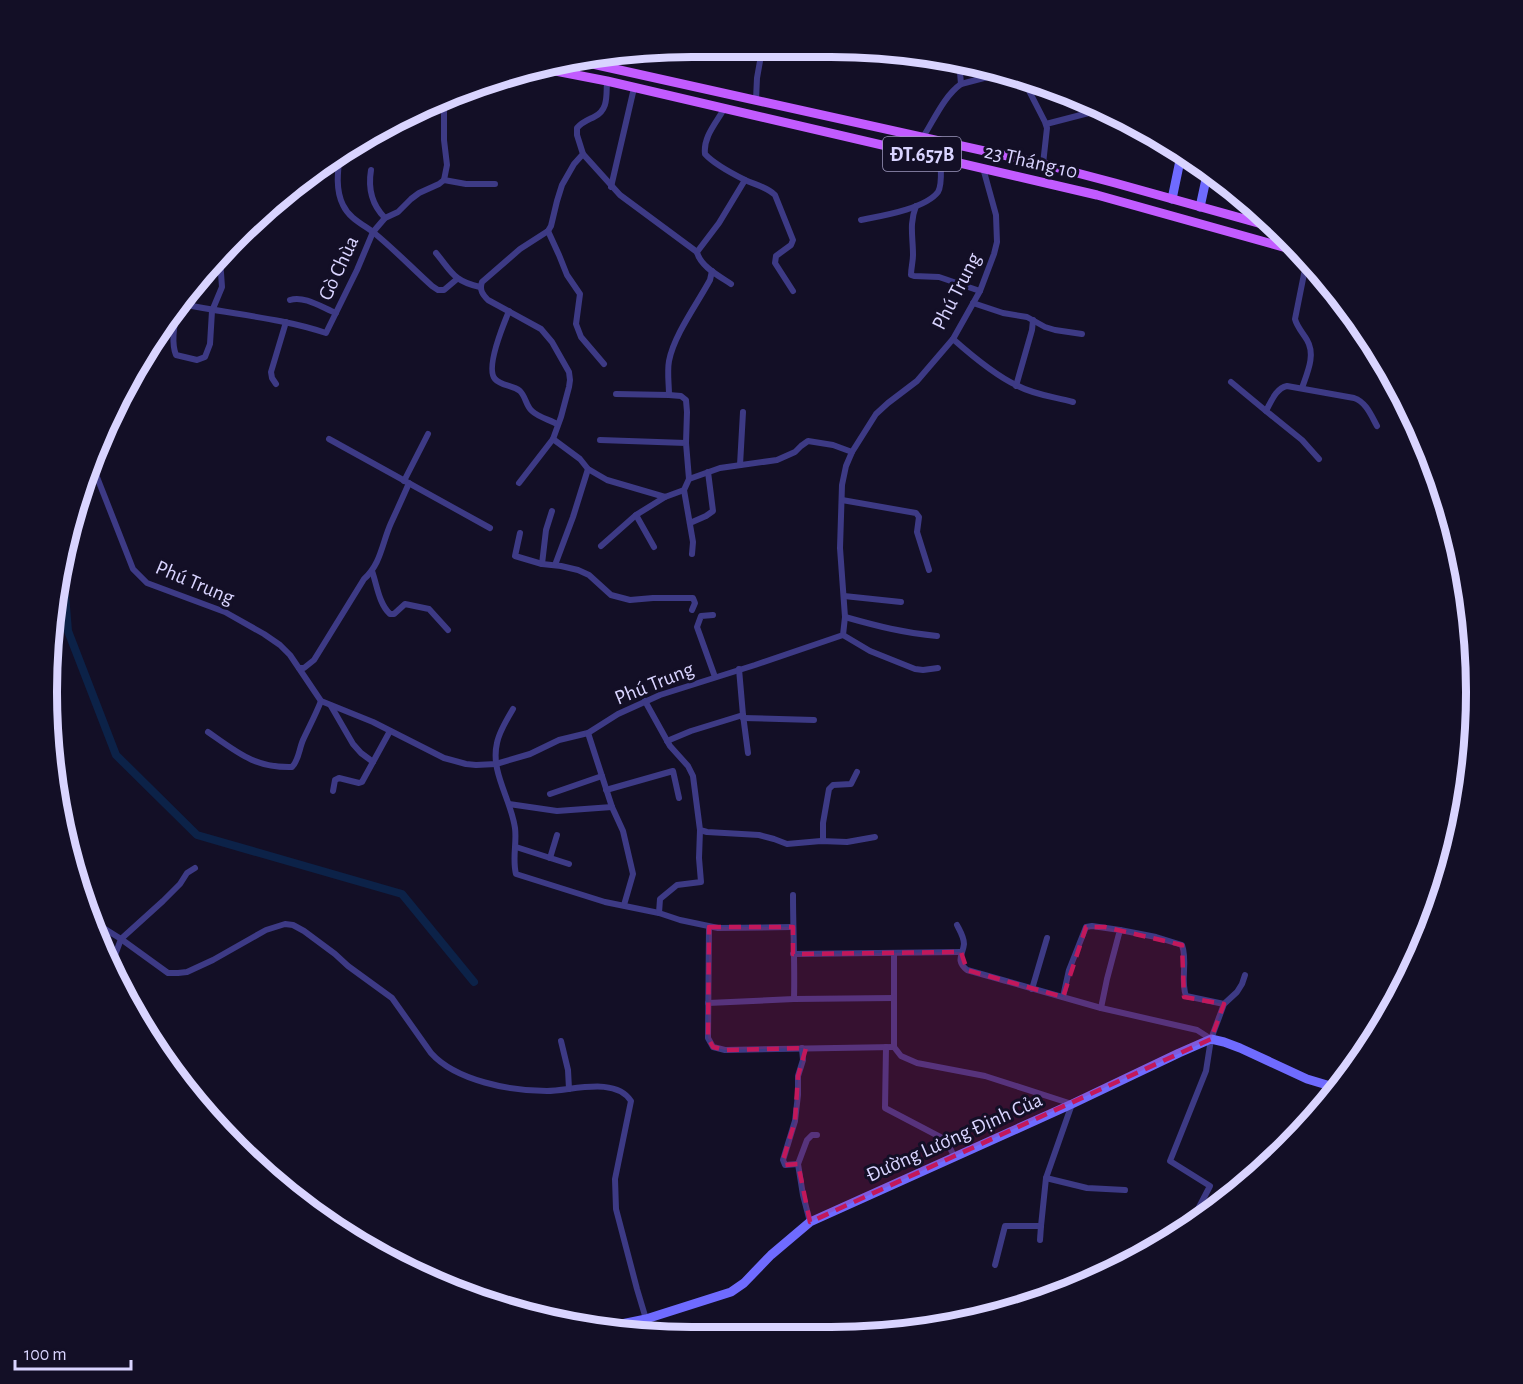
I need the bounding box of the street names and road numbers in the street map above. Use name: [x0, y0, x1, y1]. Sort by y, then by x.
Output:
road number: ĐT.657B: [883, 137, 961, 171]
street label: 23 Tháng 10: [982, 141, 1080, 182]
street label: Gò Chùa: [315, 233, 363, 304]
street label: Phú Trung: [928, 249, 985, 333]
street label: Phú Trung: [152, 557, 238, 609]
street label: Phú Trung: [612, 658, 697, 709]
street label: Đường Lương Định Của: [863, 1089, 1046, 1186]

